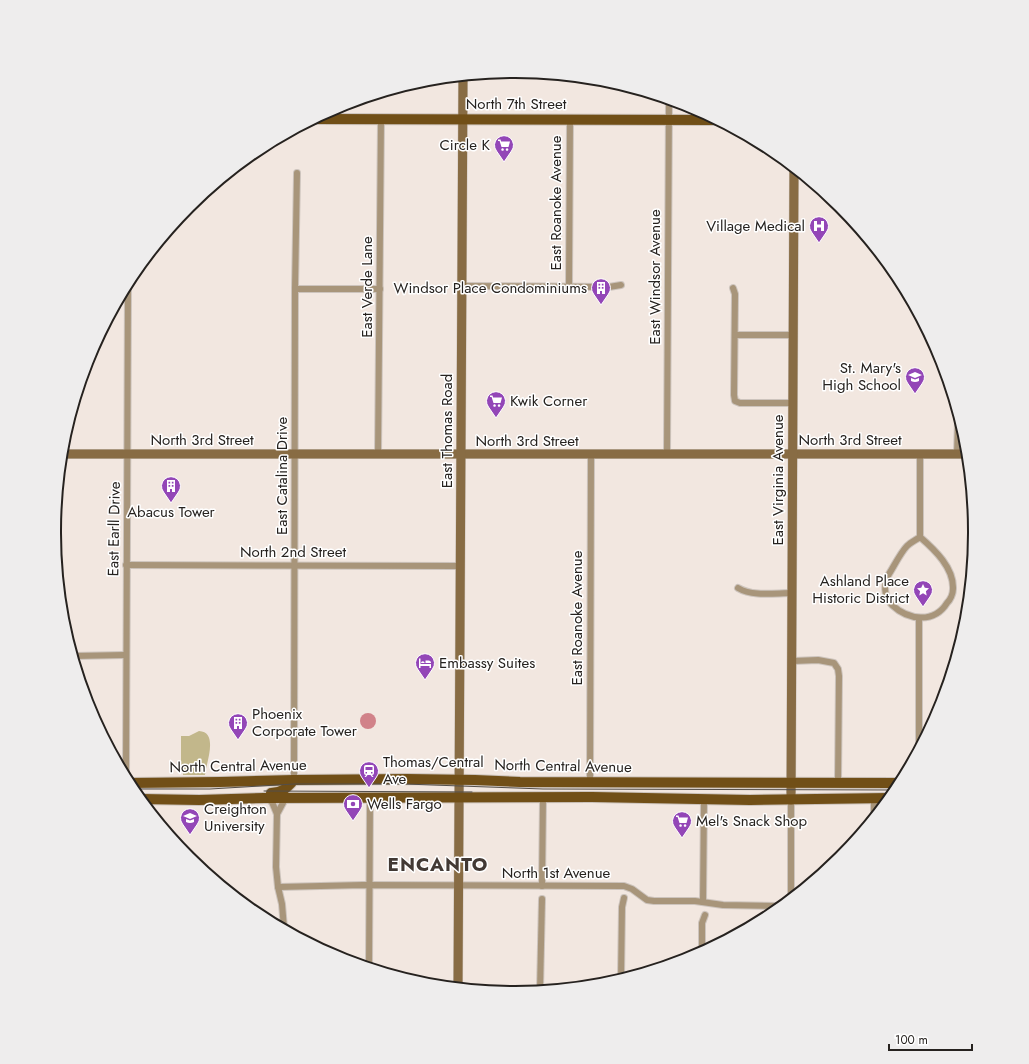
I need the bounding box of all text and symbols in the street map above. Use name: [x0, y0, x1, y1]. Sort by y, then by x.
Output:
street label: North 7th Street: [466, 93, 567, 115]
place label: Circle K: [440, 134, 491, 156]
supermarket icon: Circle K: [493, 134, 515, 162]
street label: East Roanoke Avenue: [545, 135, 567, 270]
street label: East Windsor Avenue: [644, 209, 666, 345]
place label: Village Medical: [706, 215, 805, 237]
hospital icon: Village Medical: [808, 215, 830, 243]
street label: East Verde Lane: [356, 236, 378, 338]
place label: Windsor Place Condominiums: [394, 277, 587, 299]
building icon: Windsor Place Condominiums: [590, 277, 612, 305]
place label: St. Mary's High School: [822, 357, 901, 396]
school or university icon: St. Mary's High School: [904, 366, 926, 394]
street label: East Thomas Road: [436, 374, 458, 488]
supermarket icon: Kwik Corner: [485, 390, 507, 418]
place label: Kwik Corner: [510, 390, 588, 412]
street label: East Virginia Avenue: [767, 414, 789, 546]
street label: East Catalina Drive: [271, 417, 293, 535]
street label: North 3rd Street: [150, 429, 254, 451]
street label: North 3rd Street: [798, 429, 902, 451]
street label: North 3rd Street: [475, 430, 579, 452]
building icon: Abacus Tower: [160, 475, 182, 503]
street label: East Earll Drive: [102, 481, 126, 577]
place label: Abacus Tower: [127, 501, 216, 523]
street label: North 2nd Street: [240, 541, 346, 563]
street label: East Roanoke Avenue: [566, 550, 588, 685]
place label: Ashland Place Historic District: [812, 570, 909, 609]
place icon: Ashland Place Historic District: [912, 579, 934, 607]
hotel icon: Embassy Suites: [414, 652, 436, 680]
place label: Embassy Suites: [439, 652, 535, 674]
place label: Phoenix Corporate Tower: [252, 703, 358, 742]
building icon: Phoenix Corporate Tower: [227, 712, 249, 740]
place label: Thomas/Central Ave: [383, 751, 484, 790]
street label: North Central Avenue: [169, 754, 307, 778]
street label: North Central Avenue: [494, 754, 632, 778]
station icon: Thomas/Central Ave: [358, 760, 380, 788]
bank icon: Wells Fargo: [342, 793, 364, 821]
place label: Wells Fargo: [367, 793, 442, 815]
place label: Creighton University: [204, 798, 267, 837]
school or university icon: Creighton University: [179, 807, 201, 835]
supermarket icon: Mel's Snack Shop: [671, 810, 693, 838]
place label: Mel's Snack Shop: [696, 810, 808, 832]
district label: ENCANTO: [388, 851, 488, 878]
street label: North 1st Avenue: [502, 862, 611, 884]
scale bar: [889, 1026, 972, 1052]
text: 100 m: [895, 1031, 928, 1049]

